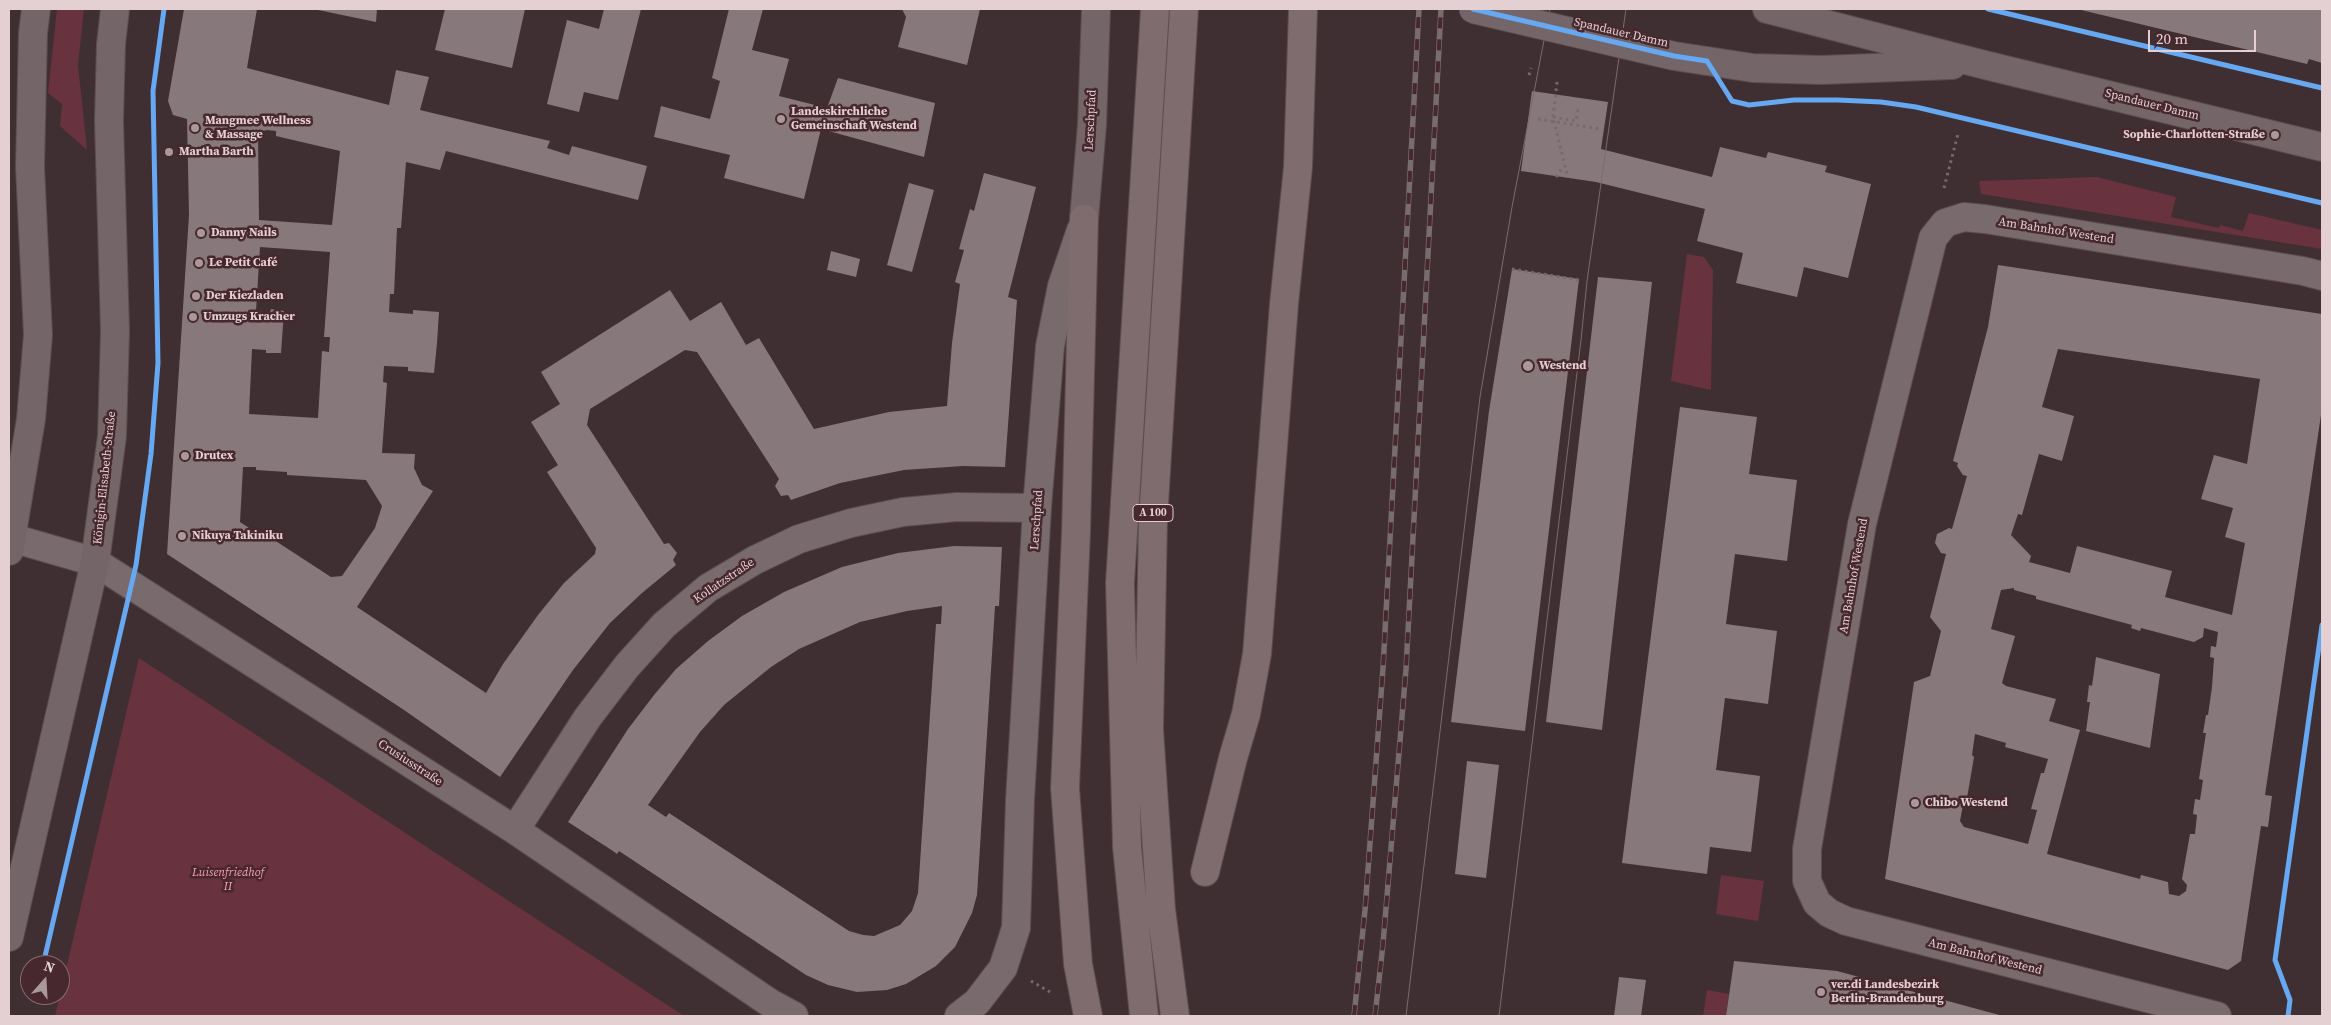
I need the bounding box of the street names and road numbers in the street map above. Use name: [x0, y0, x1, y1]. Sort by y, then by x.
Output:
street label: Spandauer Damm: [1573, 15, 1669, 51]
street label: Spandauer Damm: [2104, 86, 2200, 124]
street label: Lerschpfad: [1082, 89, 1100, 151]
street label: Am Bahnhof Westend: [1997, 215, 2115, 247]
street label: Königin-Elisabeth-Straße: [91, 411, 119, 545]
street label: Lerschpfad: [1028, 489, 1046, 551]
road number: A 100: [1133, 504, 1173, 522]
street label: Am Bahnhof Westend: [1837, 517, 1871, 635]
street label: Kollatzstraße: [691, 555, 757, 607]
street label: Crusiusstraße: [375, 737, 445, 789]
street label: Am Bahnhof Westend: [1927, 936, 2043, 978]

